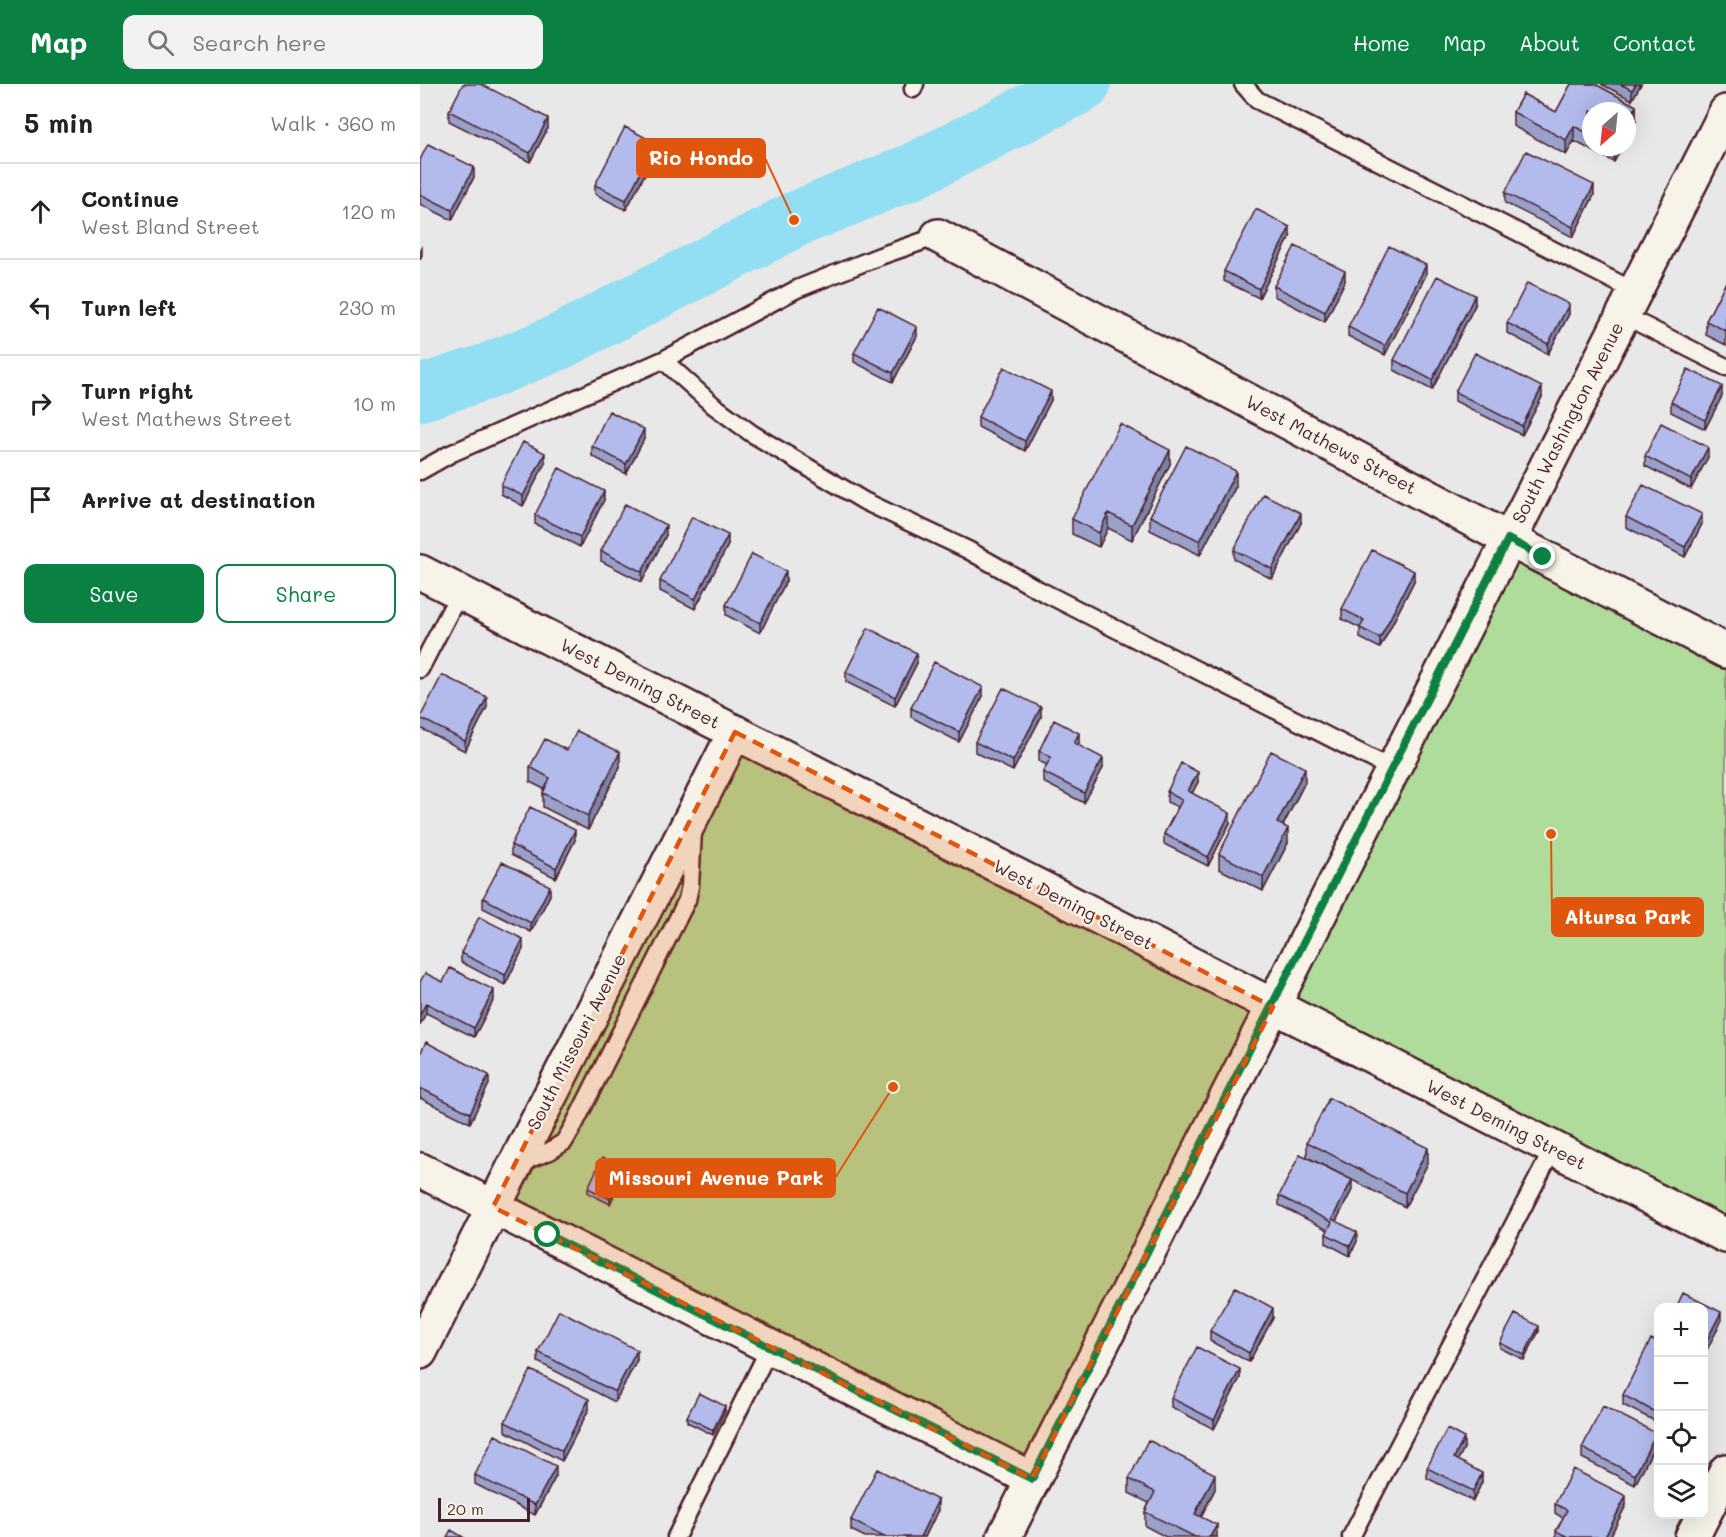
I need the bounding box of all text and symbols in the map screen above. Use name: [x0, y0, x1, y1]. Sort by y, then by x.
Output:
search box: [123, 15, 543, 69]
text: Map: [30, 24, 87, 60]
icon: search: [144, 26, 177, 59]
text: Search here: [192, 28, 326, 57]
text: Home: [1353, 29, 1410, 56]
text: Map: [1443, 29, 1486, 56]
text: About: [1519, 29, 1580, 56]
text: Contact: [1613, 29, 1696, 56]
north arrow: [1582, 102, 1636, 156]
text: 5 min: [24, 106, 93, 140]
text: Walk · 360 m: [270, 110, 396, 136]
callout: Rio Hondo: [637, 139, 765, 177]
text: Rio Hondo: [649, 144, 753, 170]
text: Continue: [81, 184, 179, 213]
icon: ahead: [24, 195, 57, 228]
text: 120 m: [341, 198, 396, 224]
text: West Bland Street: [81, 213, 260, 239]
icon: left: [24, 291, 57, 324]
text: Turn left: [81, 293, 177, 322]
text: 230 m: [338, 294, 396, 320]
street label: South Washington Avenue: [1506, 318, 1628, 527]
text: Turn right: [81, 376, 193, 405]
icon: right: [24, 387, 57, 420]
street label: West Mathews Street: [1242, 389, 1421, 499]
text: 10 m: [352, 390, 396, 416]
text: West Mathews Street: [81, 405, 292, 431]
icon: arrive: [24, 483, 57, 516]
text: Arrive at destination: [81, 485, 316, 514]
route end: [1529, 543, 1555, 569]
button: Save: [24, 564, 204, 623]
button: Share: [216, 564, 396, 623]
street label: West Deming Street: [557, 632, 724, 734]
street label: West Deming Street: [990, 853, 1157, 955]
callout: Altursa Park: [1552, 898, 1703, 936]
text: Altursa Park: [1565, 903, 1691, 929]
street label: South Missouri Avenue: [521, 949, 631, 1134]
street label: West Deming Street: [1423, 1073, 1590, 1175]
callout: Missouri Avenue Park: [596, 1159, 835, 1197]
text: Missouri Avenue Park: [609, 1164, 823, 1190]
route start: [534, 1221, 560, 1247]
map controls: [1654, 1303, 1708, 1519]
button: +: [1654, 1303, 1708, 1357]
button: −: [1654, 1357, 1708, 1411]
button: locate: [1654, 1411, 1708, 1465]
button: layers: [1654, 1465, 1708, 1519]
scale bar: [438, 1495, 530, 1522]
text: 20 m: [447, 1498, 484, 1519]

